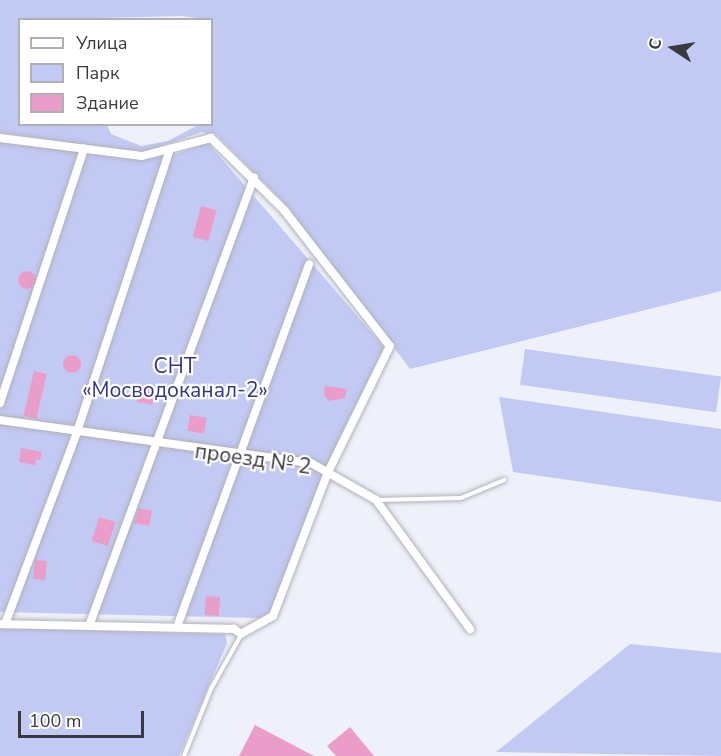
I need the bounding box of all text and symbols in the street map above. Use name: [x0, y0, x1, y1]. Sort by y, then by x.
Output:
legend: [18, 18, 213, 126]
north arrow: [643, 18, 703, 78]
text: Улица: [76, 31, 127, 55]
text: С: [644, 37, 667, 52]
text: Парк: [76, 61, 119, 85]
text: Здание: [76, 91, 139, 115]
park label: СНТ «Мосводоканал-2»: [82, 353, 268, 403]
street label: проезд № 2: [193, 438, 313, 480]
scale bar: [21, 699, 147, 737]
text: 100 m: [29, 709, 81, 733]

